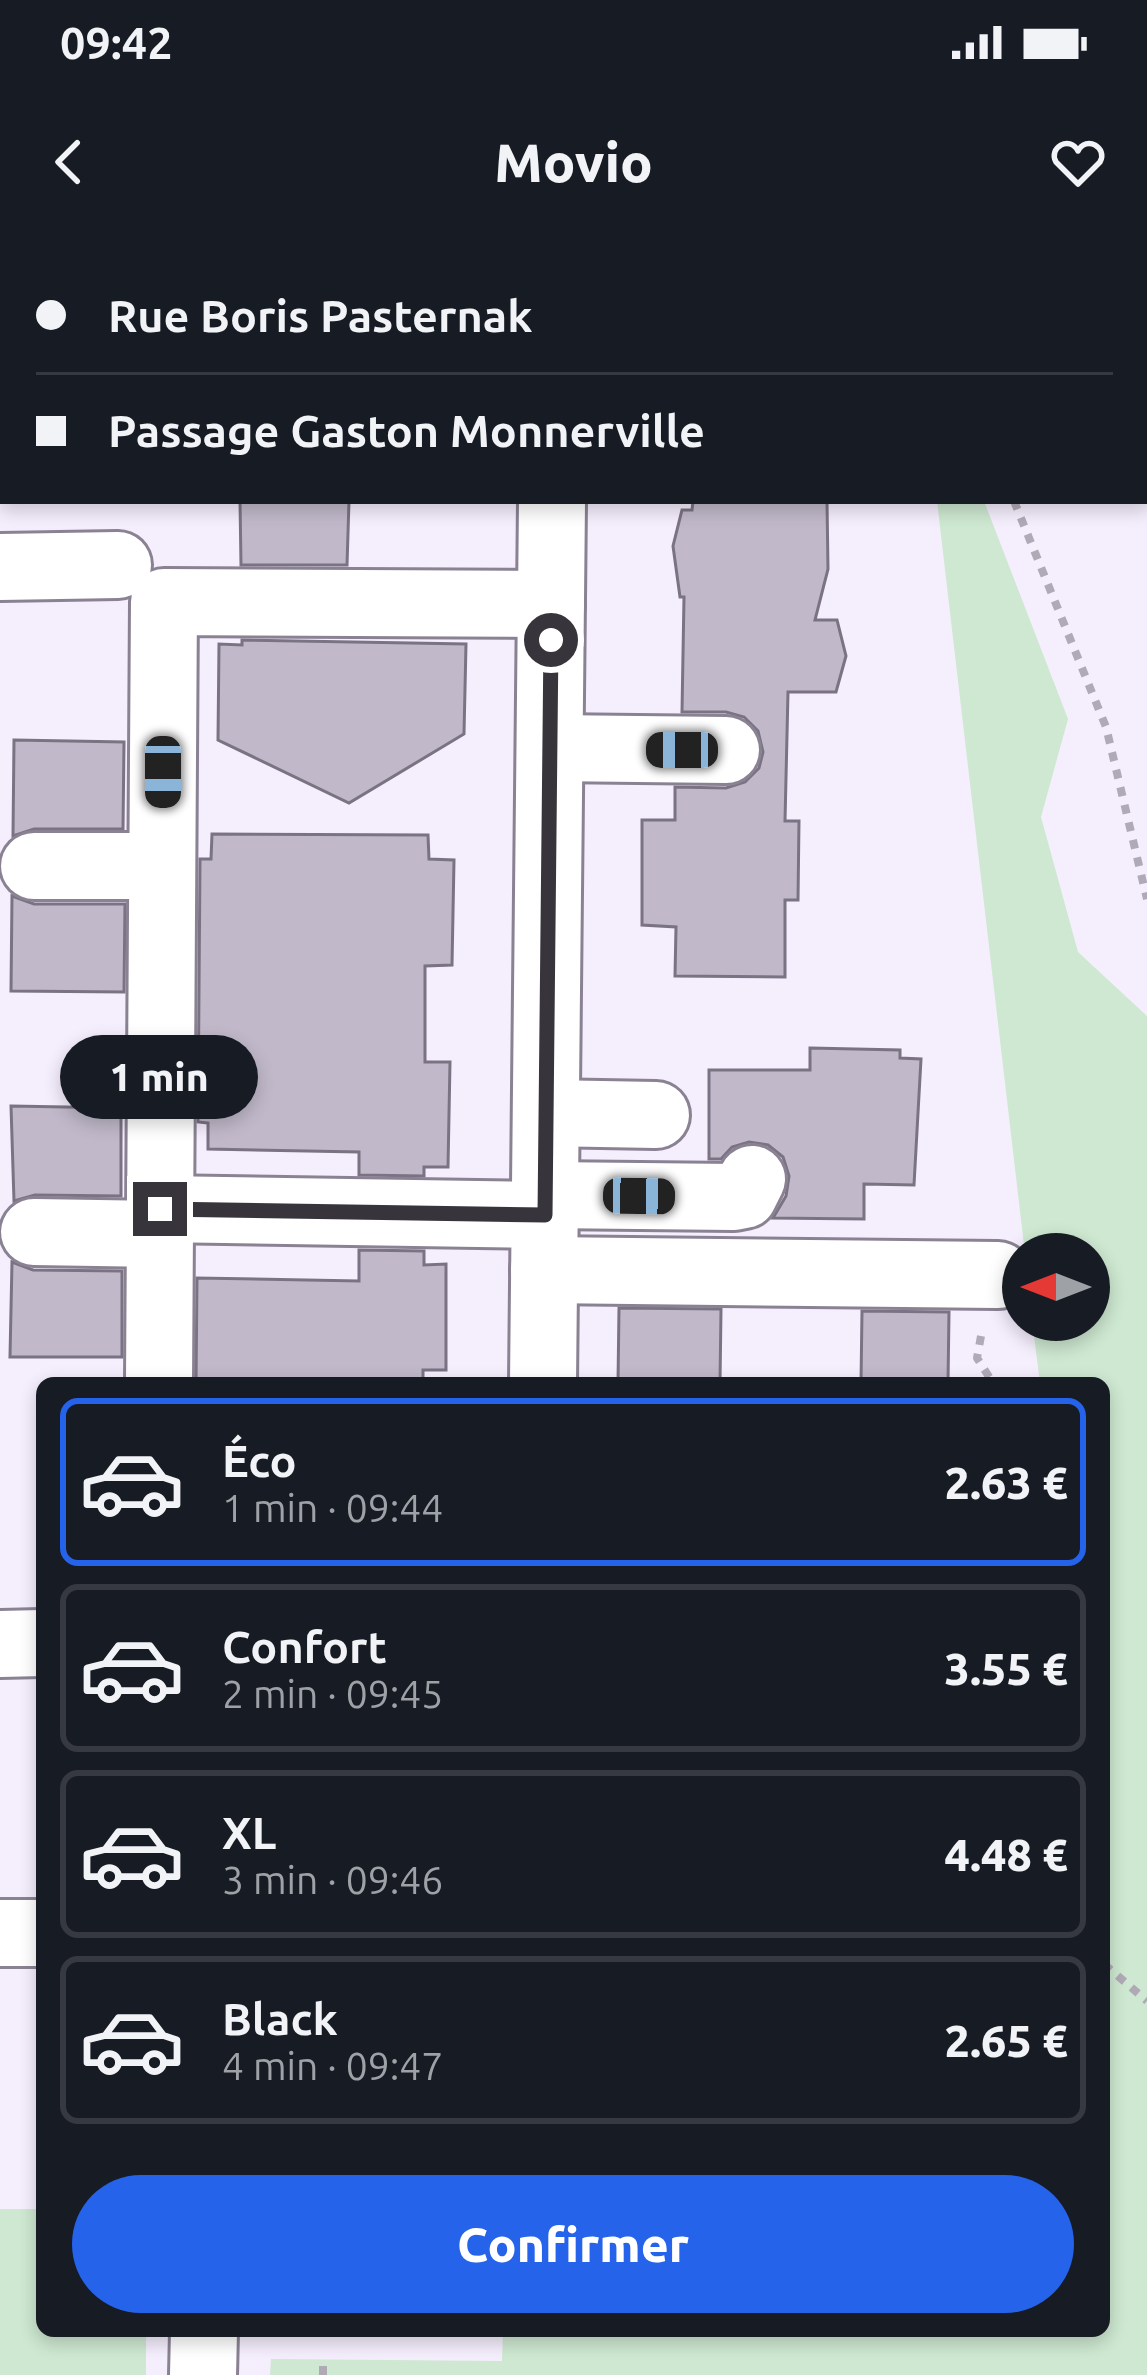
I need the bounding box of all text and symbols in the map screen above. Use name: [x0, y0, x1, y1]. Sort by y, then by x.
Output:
text: 09:42: [60, 17, 173, 68]
icon: back: [36, 129, 102, 195]
icon: heart: [1045, 129, 1111, 195]
text: Movio: [494, 132, 653, 192]
text: Rue Boris Pasternak: [108, 290, 532, 341]
text: Passage Gaston Monnerville: [108, 405, 705, 456]
route start: [524, 613, 578, 667]
car: [646, 732, 718, 768]
car: [145, 736, 181, 808]
callout: 1 min: [61, 1035, 259, 1119]
text: 1 min: [109, 1055, 209, 1098]
car: [603, 1177, 675, 1215]
route end: [133, 1182, 187, 1236]
north arrow: [1002, 1233, 1110, 1341]
map controls: [1002, 1233, 1110, 1341]
icon: car: [78, 1428, 186, 1536]
text: Éco: [222, 1435, 297, 1486]
text: 2.63 €: [945, 1457, 1068, 1508]
text: 1 min · 09:44: [222, 1486, 443, 1529]
icon: car: [78, 1614, 186, 1722]
text: Confort: [222, 1621, 387, 1672]
text: 3.55 €: [945, 1643, 1068, 1694]
text: 2 min · 09:45: [222, 1672, 443, 1715]
icon: car: [78, 1800, 186, 1908]
text: XL: [222, 1807, 276, 1858]
text: 4.48 €: [945, 1829, 1068, 1880]
text: 3 min · 09:46: [222, 1858, 443, 1901]
icon: car: [78, 1986, 186, 2094]
text: Black: [222, 1993, 338, 2044]
text: 2.65 €: [945, 2015, 1068, 2066]
text: 4 min · 09:47: [222, 2044, 443, 2087]
button: Confirmer: [72, 2175, 1074, 2313]

